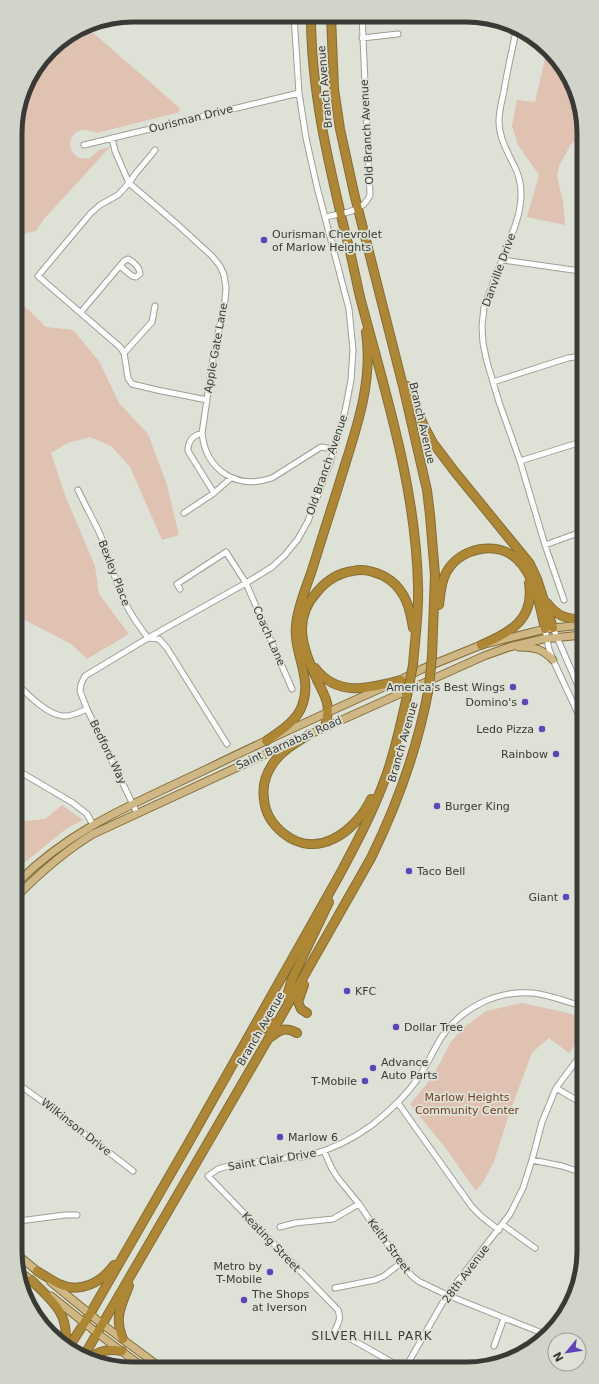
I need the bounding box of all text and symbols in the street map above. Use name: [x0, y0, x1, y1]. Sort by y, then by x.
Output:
street label: Branch Avenue: [315, 45, 335, 129]
street label: Old Branch Avenue: [358, 79, 376, 185]
street label: Ourisman Drive: [148, 102, 235, 136]
place label: Ourisman Chevrolet of Marlow Heights: [272, 228, 383, 254]
street label: Danville Drive: [480, 231, 518, 309]
marker: Ourisman Chevrolet of Marlow Heights: [259, 235, 269, 245]
street label: Apple Gate Lane: [202, 302, 230, 394]
street label: Branch Avenue: [406, 381, 438, 465]
street label: Old Branch Avenue: [304, 413, 350, 517]
street label: Bexley Place: [95, 538, 133, 608]
street label: Coach Lane: [250, 604, 288, 668]
place label: America's Best Wings: [386, 681, 505, 694]
marker: America's Best Wings: [508, 682, 518, 692]
place label: Domino's: [466, 696, 517, 709]
marker: Domino's: [520, 697, 530, 707]
street label: Branch Avenue: [385, 700, 421, 784]
street label: Saint Barnabas Road: [234, 714, 344, 772]
street label: Bedford Way: [87, 718, 129, 787]
place label: Ledo Pizza: [476, 723, 534, 736]
marker: Ledo Pizza: [537, 724, 547, 734]
place label: Rainbow: [501, 748, 548, 761]
marker: Rainbow: [551, 749, 561, 759]
place label: Burger King: [445, 800, 510, 813]
marker: Burger King: [432, 801, 442, 811]
place label: Taco Bell: [416, 865, 465, 878]
marker: Taco Bell: [404, 866, 414, 876]
place label: Giant: [528, 891, 559, 904]
marker: Giant: [561, 892, 571, 902]
place label: KFC: [355, 985, 377, 998]
marker: KFC: [342, 986, 352, 996]
street label: Branch Avenue: [235, 990, 288, 1068]
place label: Dollar Tree: [404, 1021, 463, 1034]
marker: Dollar Tree: [391, 1022, 401, 1032]
place label: Advance Auto Parts: [381, 1056, 438, 1082]
marker: Advance Auto Parts: [368, 1063, 378, 1073]
place label: T-Mobile: [310, 1075, 357, 1088]
marker: T-Mobile: [360, 1076, 370, 1086]
park label: Marlow Heights Community Center: [415, 1091, 520, 1117]
street label: Wilkinson Drive: [38, 1096, 114, 1159]
place label: Marlow 6: [288, 1131, 338, 1144]
marker: Marlow 6: [275, 1132, 285, 1142]
street label: Saint Clair Drive: [227, 1147, 317, 1173]
street label: Keating Street: [239, 1209, 303, 1275]
street label: Keith Street: [365, 1216, 414, 1277]
street label: 28th Avenue: [440, 1242, 492, 1306]
place label: Metro by T-Mobile: [213, 1260, 262, 1286]
marker: Metro by T-Mobile: [265, 1267, 275, 1277]
place label: The Shops at Iverson: [251, 1288, 310, 1314]
marker: The Shops at Iverson: [239, 1295, 249, 1305]
district label: SILVER HILL PARK: [311, 1329, 433, 1343]
north arrow: [547, 1332, 587, 1372]
text: N: [551, 1349, 567, 1364]

